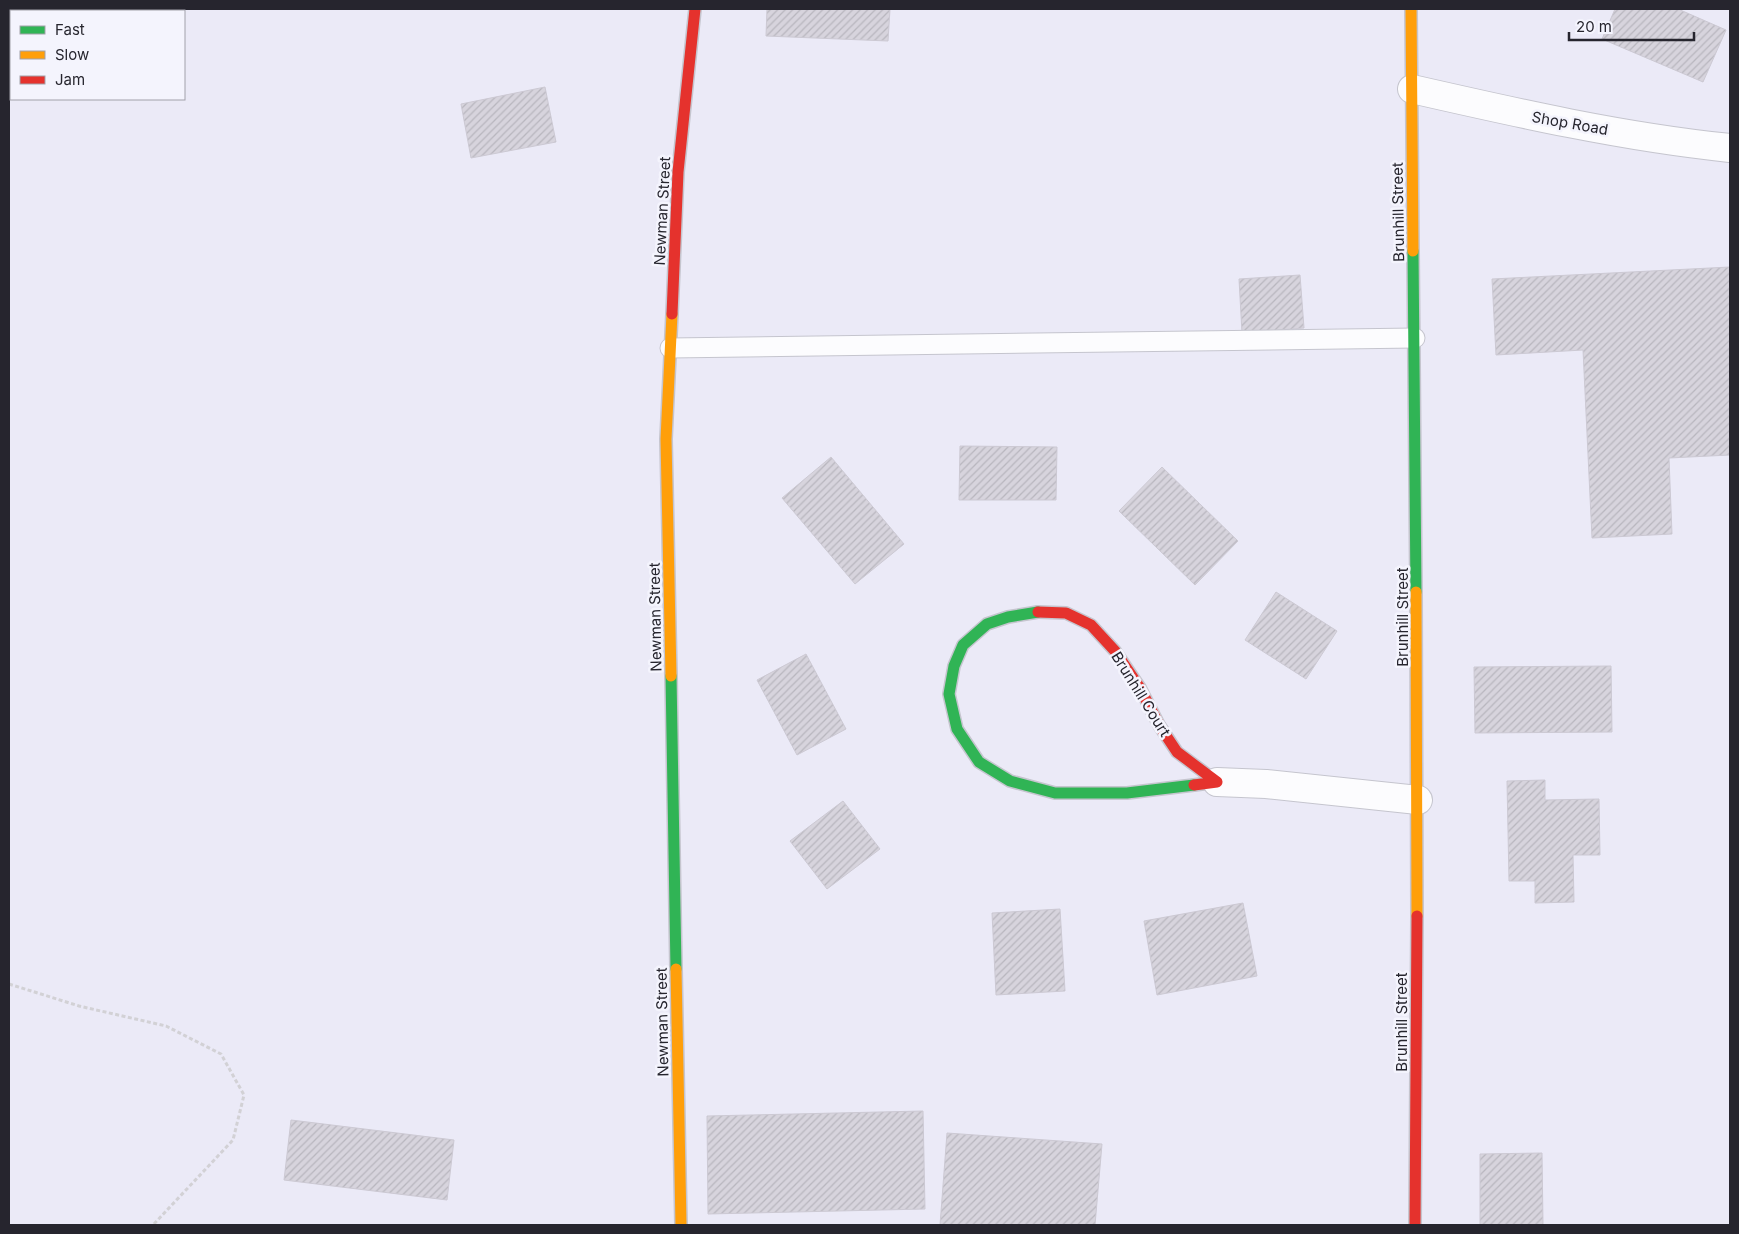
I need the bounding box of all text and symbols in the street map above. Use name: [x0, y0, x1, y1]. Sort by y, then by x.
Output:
legend: [10, 10, 185, 100]
scale bar: [1569, 10, 1694, 42]
text: 20 m: [1576, 17, 1612, 36]
text: Fast: [55, 20, 85, 39]
text: Slow: [55, 45, 89, 64]
text: Jam: [55, 70, 85, 89]
street label: Shop Road: [1530, 107, 1610, 139]
street label: Newman Street: [650, 156, 674, 266]
street label: Brunhill Street: [1388, 162, 1408, 262]
street label: Newman Street: [645, 562, 665, 672]
street label: Brunhill Street: [1393, 567, 1412, 667]
street label: Brunhill Court: [1107, 648, 1175, 740]
street label: Newman Street: [652, 967, 672, 1077]
street label: Brunhill Street: [1392, 972, 1411, 1072]

